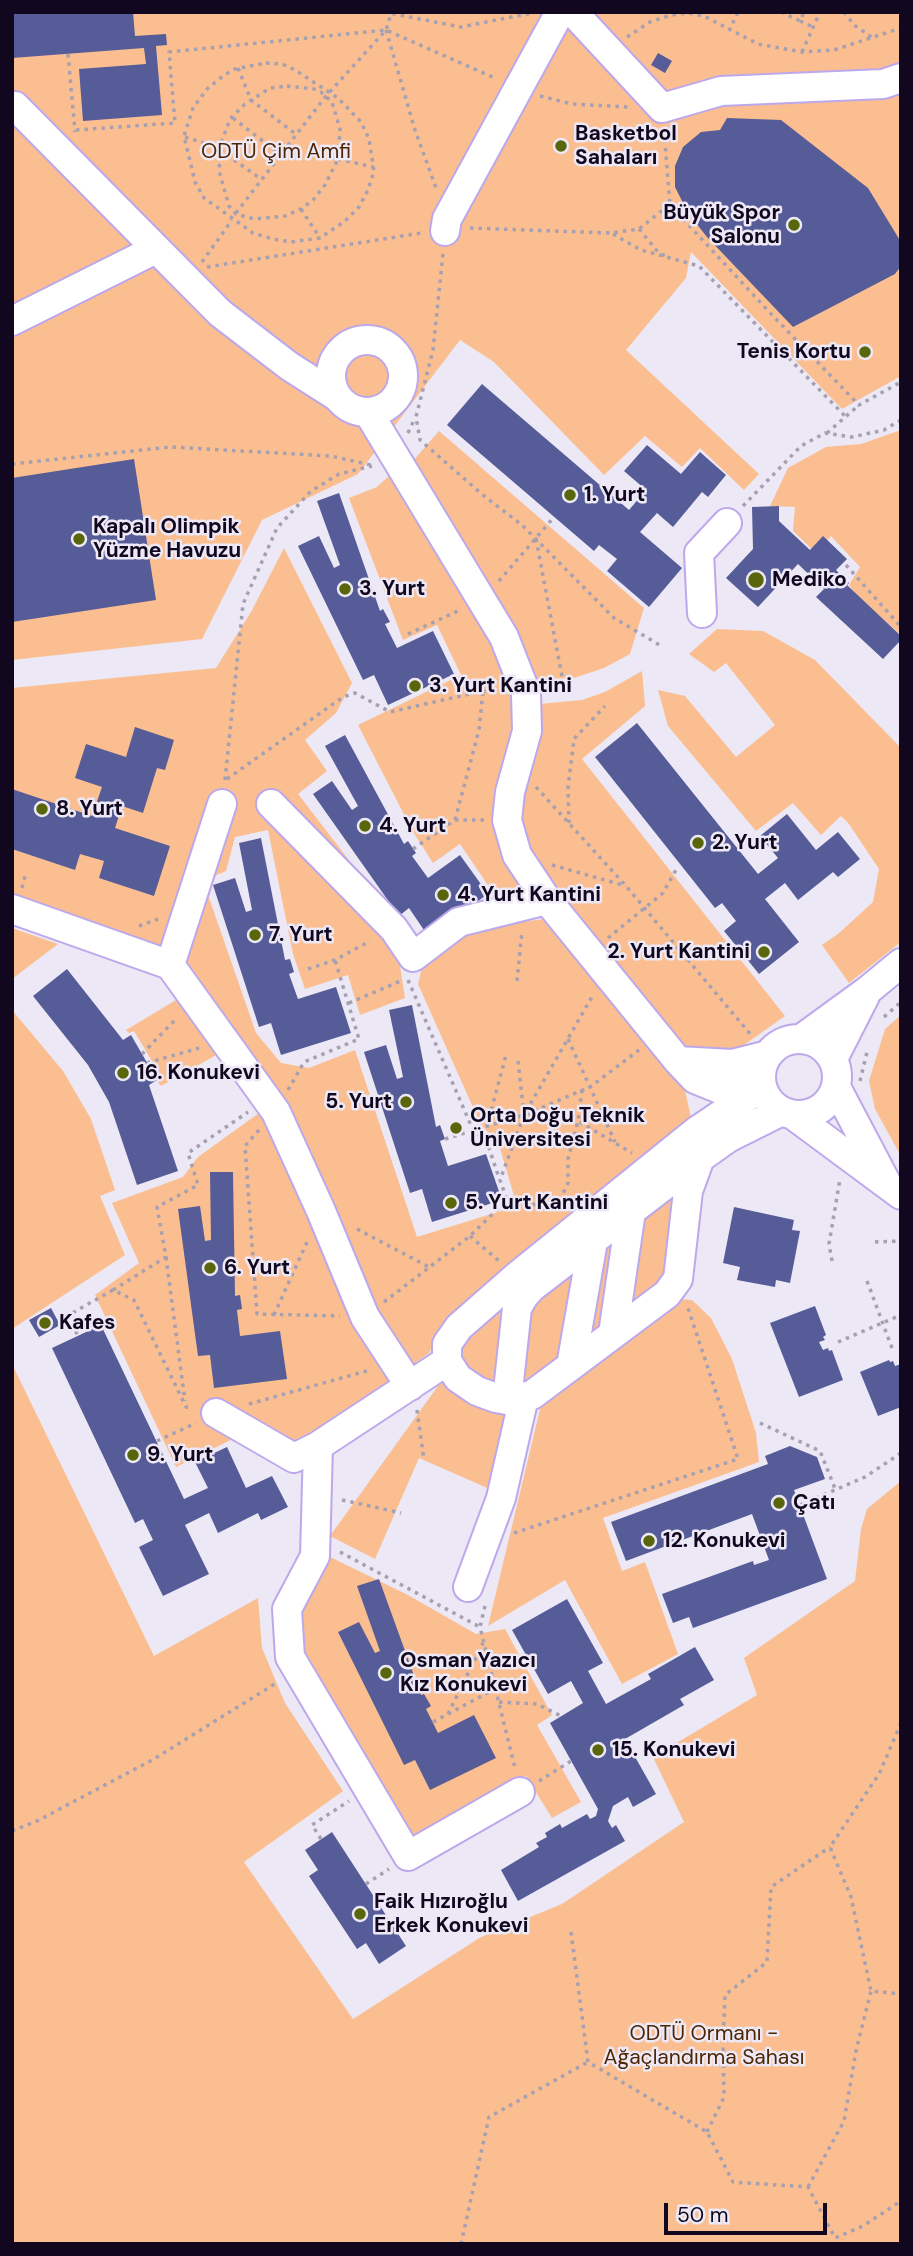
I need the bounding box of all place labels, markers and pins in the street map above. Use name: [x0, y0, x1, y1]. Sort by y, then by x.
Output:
place label: Basketbol Sahaları: [575, 121, 677, 171]
marker: Basketbol Sahaları: [553, 138, 569, 154]
place label: Büyük Spor Salonu: [663, 200, 780, 250]
marker: Büyük Spor Salonu: [786, 217, 802, 233]
place label: Tenis Kortu: [737, 339, 851, 365]
marker: Tenis Kortu: [857, 344, 873, 360]
place label: 1. Yurt: [584, 482, 645, 508]
marker: 1. Yurt: [562, 487, 578, 503]
place label: Kapalı Olimpik Yüzme Havuzu: [93, 514, 241, 564]
marker: Kapalı Olimpik Yüzme Havuzu: [71, 531, 87, 547]
place label: Mediko: [772, 567, 847, 593]
marker: Mediko: [746, 570, 766, 590]
place label: 3. Yurt: [359, 576, 425, 602]
marker: 3. Yurt: [337, 581, 353, 597]
place label: 3. Yurt Kantini: [429, 673, 572, 699]
marker: 3. Yurt Kantini: [407, 678, 423, 694]
place label: 8. Yurt: [56, 796, 123, 822]
marker: 8. Yurt: [34, 801, 50, 817]
place label: 4. Yurt: [379, 813, 446, 839]
marker: 4. Yurt: [357, 818, 373, 834]
place label: 2. Yurt: [712, 830, 778, 856]
marker: 2. Yurt: [690, 835, 706, 851]
place label: 4. Yurt Kantini: [457, 882, 601, 908]
marker: 4. Yurt Kantini: [435, 887, 451, 903]
place label: 7. Yurt: [269, 922, 333, 948]
marker: 7. Yurt: [247, 927, 263, 943]
place label: 2. Yurt Kantini: [608, 939, 750, 965]
marker: 2. Yurt Kantini: [756, 944, 772, 960]
place label: 16. Konukevi: [137, 1060, 260, 1086]
marker: 16. Konukevi: [115, 1065, 131, 1081]
place label: 5. Yurt: [325, 1089, 392, 1115]
marker: 5. Yurt: [398, 1094, 414, 1110]
place label: Orta Doğu Teknik Üniversitesi: [470, 1103, 645, 1153]
marker: Orta Doğu Teknik Üniversitesi: [448, 1120, 464, 1136]
place label: 5. Yurt Kantini: [465, 1190, 608, 1216]
marker: 5. Yurt Kantini: [443, 1195, 459, 1211]
place label: 6. Yurt: [224, 1255, 290, 1281]
marker: 6. Yurt: [202, 1260, 218, 1276]
place label: Kafes: [59, 1310, 115, 1336]
marker: Kafes: [37, 1315, 53, 1331]
place label: 9. Yurt: [147, 1442, 213, 1468]
marker: 9. Yurt: [125, 1447, 141, 1463]
place label: Çatı: [793, 1490, 835, 1516]
marker: Çatı: [771, 1495, 787, 1511]
place label: 12. Konukevi: [663, 1528, 786, 1554]
marker: 12. Konukevi: [641, 1533, 657, 1549]
place label: Osman Yazıcı Kız Konukevi: [400, 1648, 536, 1698]
marker: Osman Yazıcı Kız Konukevi: [378, 1665, 394, 1681]
place label: 15. Konukevi: [612, 1737, 736, 1763]
marker: 15. Konukevi: [590, 1742, 606, 1758]
place label: Faik Hızıroğlu Erkek Konukevi: [374, 1889, 528, 1939]
marker: Faik Hızıroğlu Erkek Konukevi: [352, 1906, 368, 1922]

